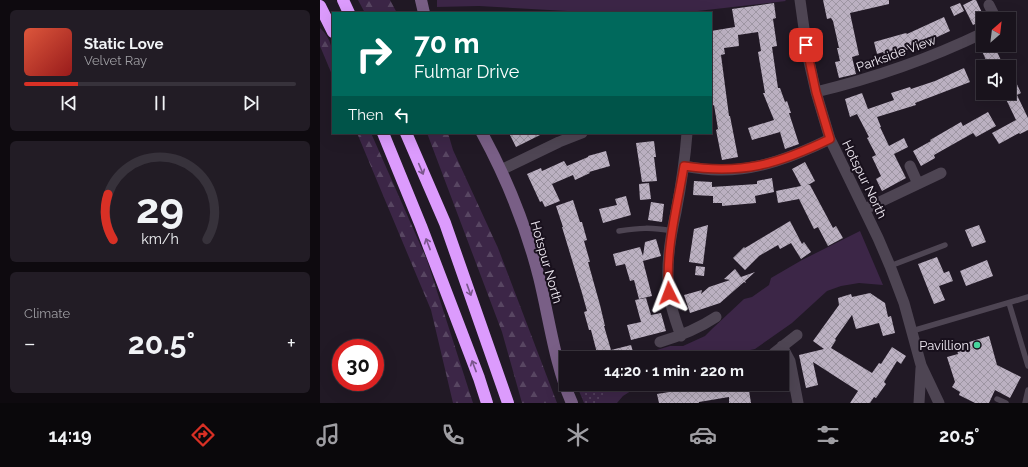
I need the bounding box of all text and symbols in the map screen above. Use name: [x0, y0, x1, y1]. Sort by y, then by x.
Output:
north arrow: [976, 12, 1016, 52]
map controls: [976, 12, 1016, 100]
text: 70 m: [414, 27, 480, 60]
icon: right: [348, 28, 400, 80]
pin: [789, 28, 823, 62]
street label: Parkside View: [854, 32, 939, 75]
icon: arrive: [795, 34, 817, 56]
text: Static Love: [84, 35, 163, 53]
text: Velvet Ray: [84, 53, 147, 68]
button: sound: [976, 60, 1016, 100]
text: Fulmar Drive: [414, 61, 519, 82]
icon: previous: [58, 92, 80, 114]
icon: pause: [149, 92, 171, 114]
icon: next: [240, 92, 262, 114]
icon: left: [391, 104, 413, 126]
text: Then: [348, 106, 383, 124]
street label: Hotspur North: [839, 138, 890, 221]
one-way arrow: [418, 162, 426, 174]
text: 29: [136, 183, 184, 232]
street label: Hotspur North: [528, 219, 565, 305]
text: km/h: [141, 230, 179, 246]
one-way arrow: [424, 239, 432, 251]
position arrow: [648, 272, 690, 314]
one-way arrow: [465, 283, 473, 295]
text: Climate: [24, 306, 70, 321]
text: 20.5°: [128, 326, 195, 361]
text: −: [24, 330, 36, 356]
text: +: [287, 330, 296, 356]
place label: Pavillion: [919, 338, 969, 353]
speed limit sign: 30: [332, 339, 384, 391]
marker: Pavillion: [972, 340, 982, 350]
one-way arrow: [470, 360, 478, 372]
text: 14:20 · 1 min · 220 m: [604, 362, 744, 380]
icon: directions: [189, 421, 217, 449]
icon: music: [314, 421, 342, 449]
icon: phone: [439, 421, 467, 449]
icon: climate: [564, 421, 592, 449]
icon: car: [689, 421, 717, 449]
icon: filters: [814, 421, 842, 449]
text: 14:19: [49, 425, 92, 446]
text: 20.5°: [939, 425, 979, 446]

